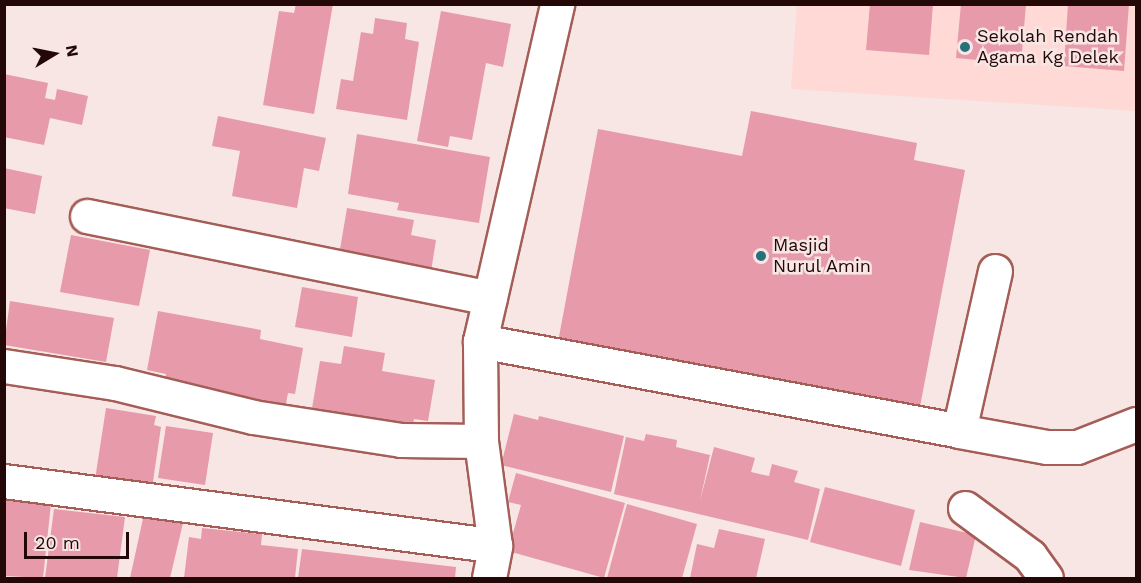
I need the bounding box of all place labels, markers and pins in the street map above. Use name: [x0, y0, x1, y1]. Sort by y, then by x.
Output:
place label: Sekolah Rendah Agama Kg Delek: [977, 26, 1119, 68]
marker: Sekolah Rendah Agama Kg Delek: [958, 40, 972, 54]
place label: Masjid Nurul Amin: [773, 235, 872, 278]
marker: Masjid Nurul Amin: [754, 249, 768, 263]

